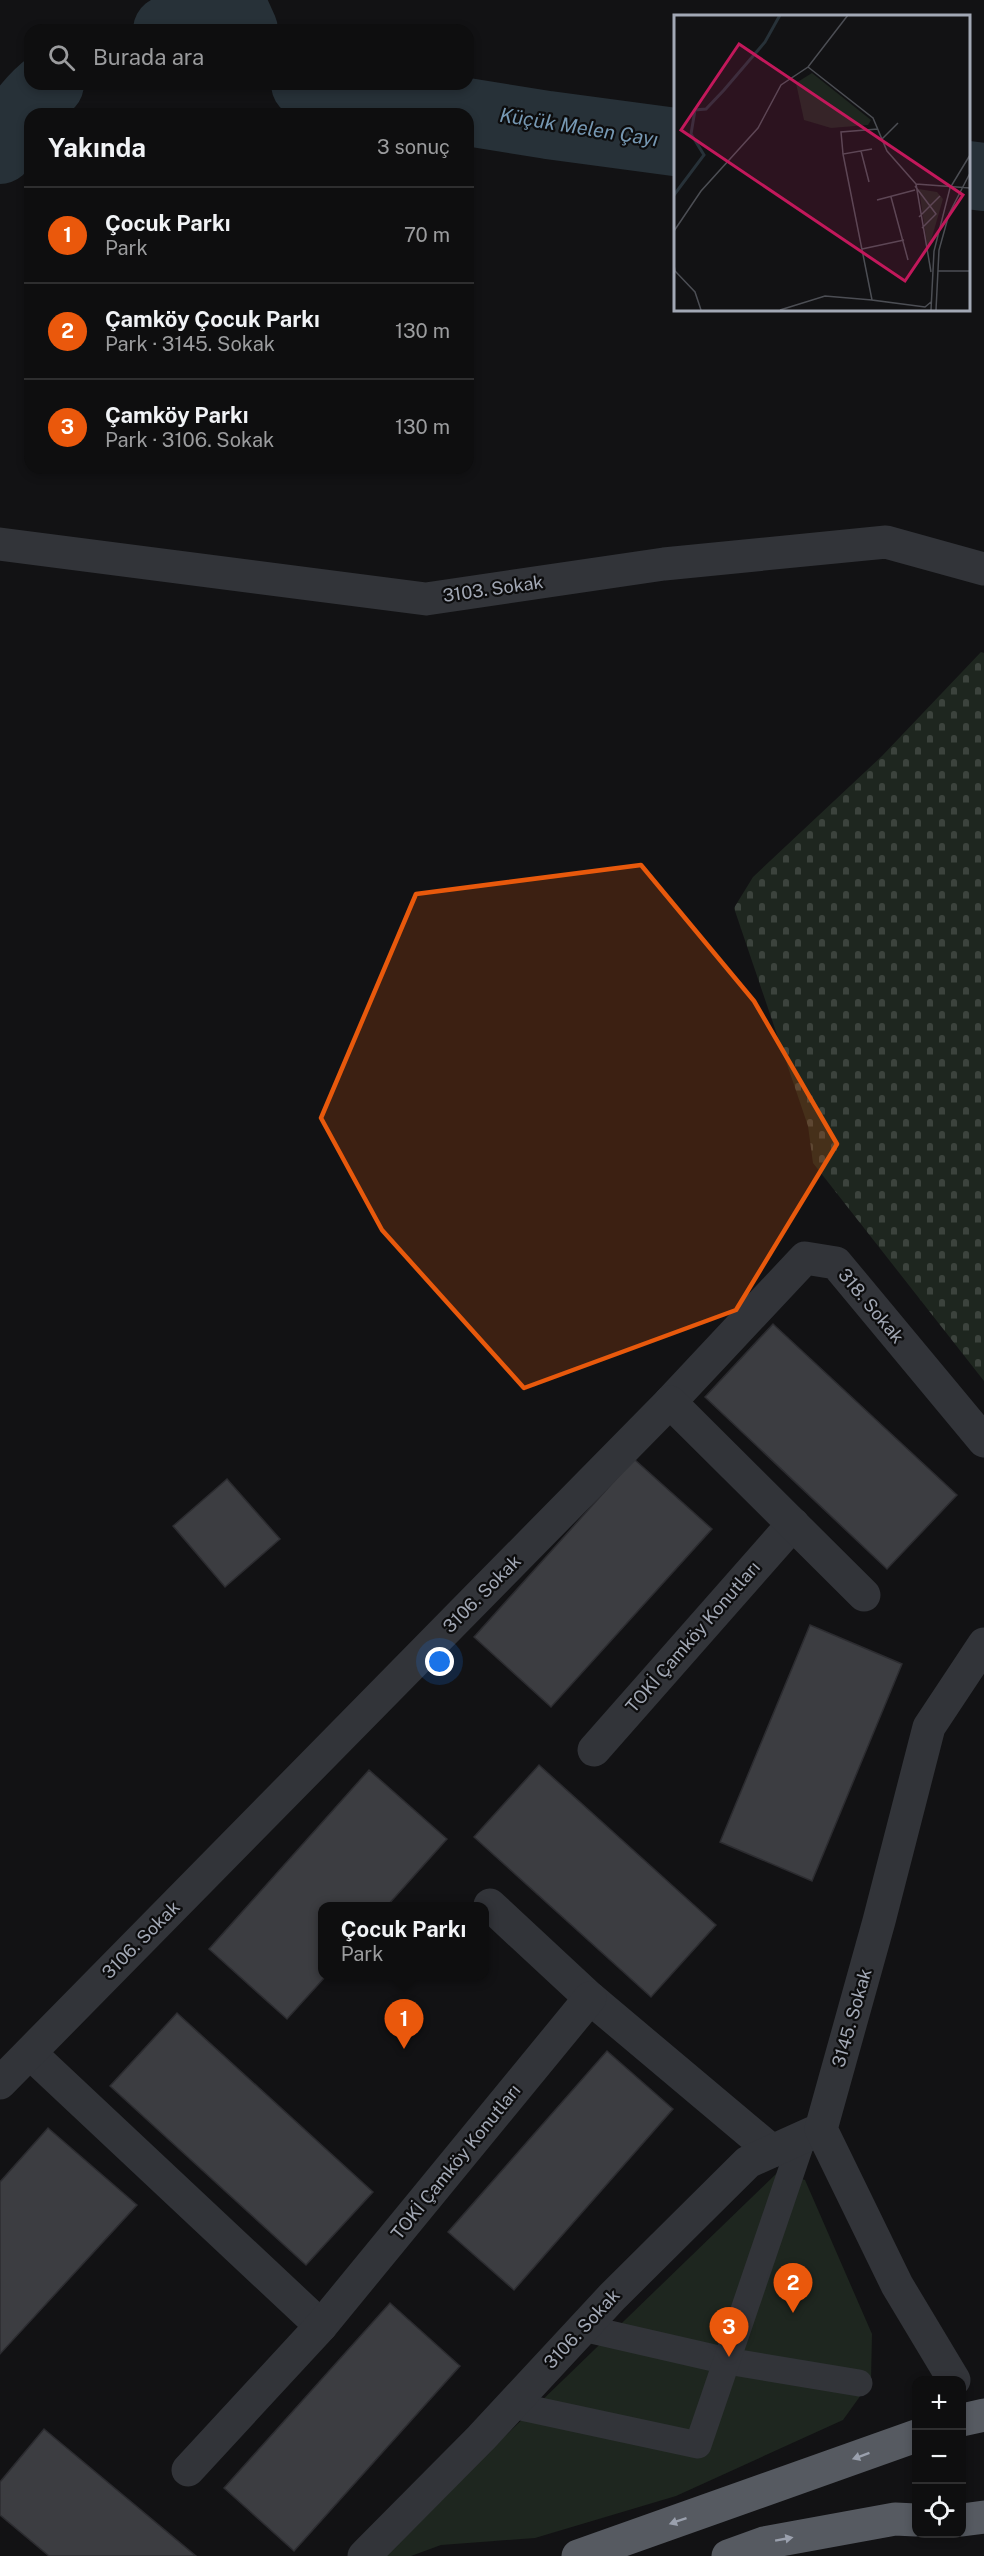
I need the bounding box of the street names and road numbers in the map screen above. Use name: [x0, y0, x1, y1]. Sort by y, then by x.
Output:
street label: 3103. Sokak: [441, 571, 545, 606]
street label: 318. Sokak: [834, 1264, 909, 1347]
street label: 3106. Sokak: [438, 1550, 525, 1637]
street label: TOKİ Çamköy Konutları: [620, 1556, 764, 1717]
street label: 3106. Sokak: [97, 1896, 184, 1983]
street label: 3145. Sokak: [827, 1966, 876, 2070]
street label: TOKİ Çamköy Konutları: [386, 2079, 525, 2243]
street label: 3106. Sokak: [539, 2284, 624, 2373]

